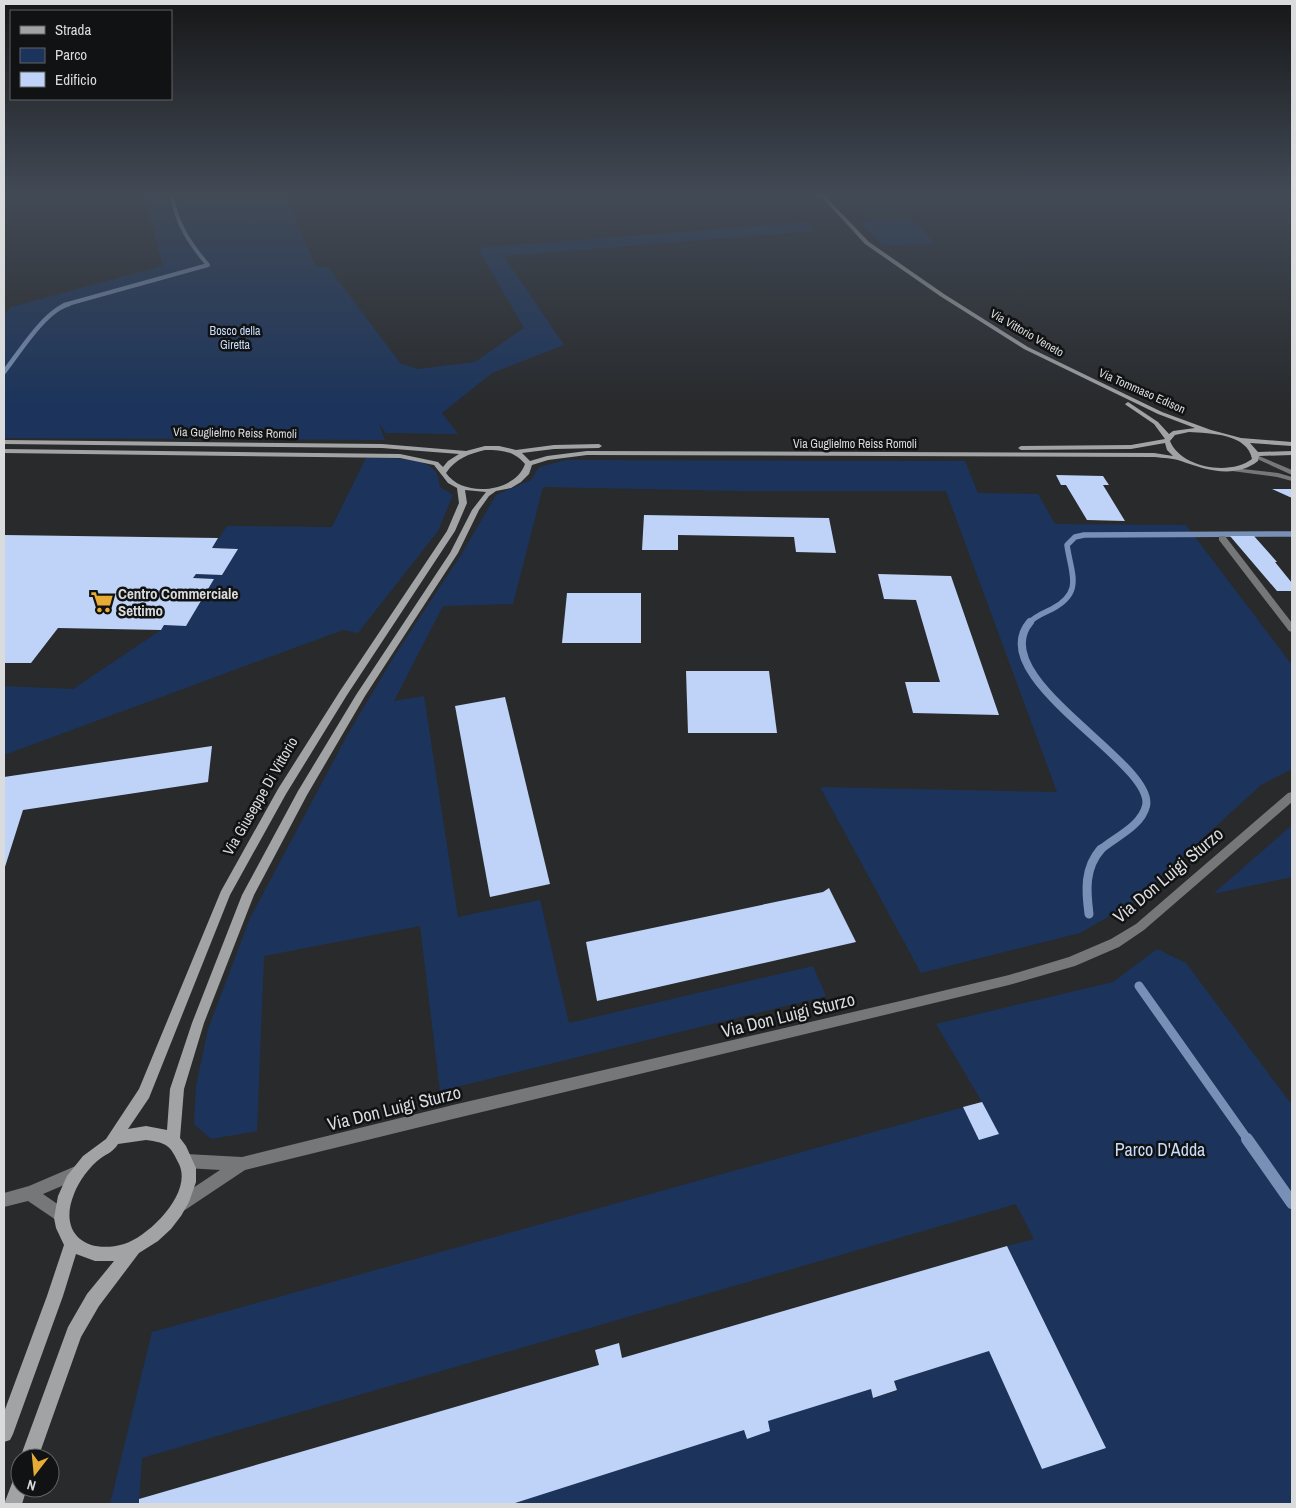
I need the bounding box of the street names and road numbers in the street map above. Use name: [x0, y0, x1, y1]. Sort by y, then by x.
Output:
street label: Via Vittorio Veneto: [987, 305, 1067, 361]
street label: Via Tommaso Edison: [1096, 365, 1188, 417]
street label: Via Guglielmo Reiss Romoli: [173, 424, 297, 442]
street label: Via Guglielmo Reiss Romoli: [793, 436, 917, 452]
street label: Via Giuseppe Di Vittorio: [218, 733, 303, 859]
street label: Via Don Luigi Sturzo: [1108, 821, 1228, 929]
street label: Via Don Luigi Sturzo: [719, 986, 857, 1044]
street label: Via Don Luigi Sturzo: [325, 1079, 463, 1137]

